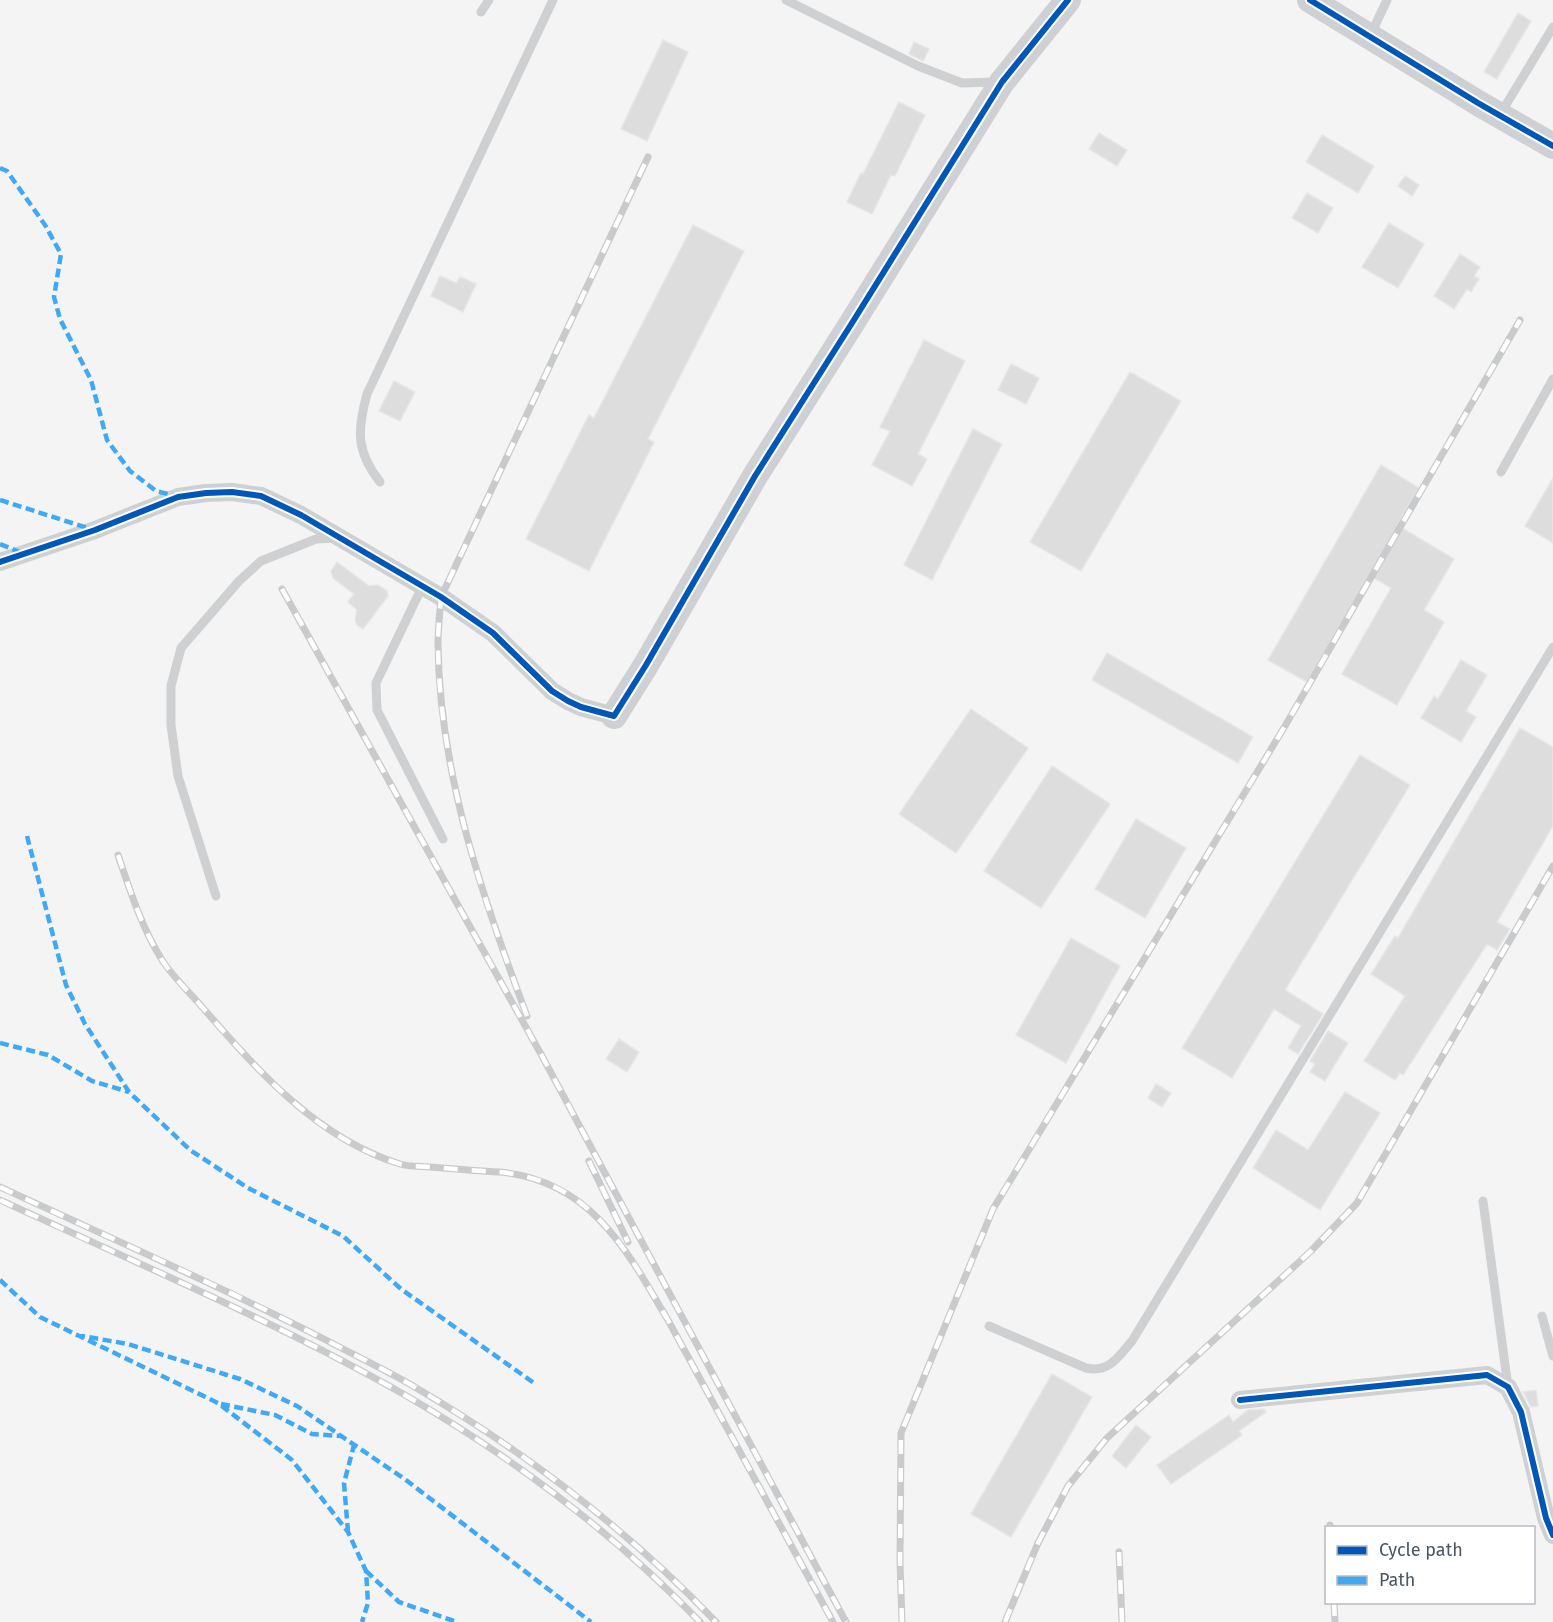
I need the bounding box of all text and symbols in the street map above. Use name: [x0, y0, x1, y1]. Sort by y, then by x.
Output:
legend: [1325, 1526, 1535, 1604]
text: Cycle path: [1379, 1539, 1463, 1561]
text: Path: [1379, 1569, 1415, 1591]

